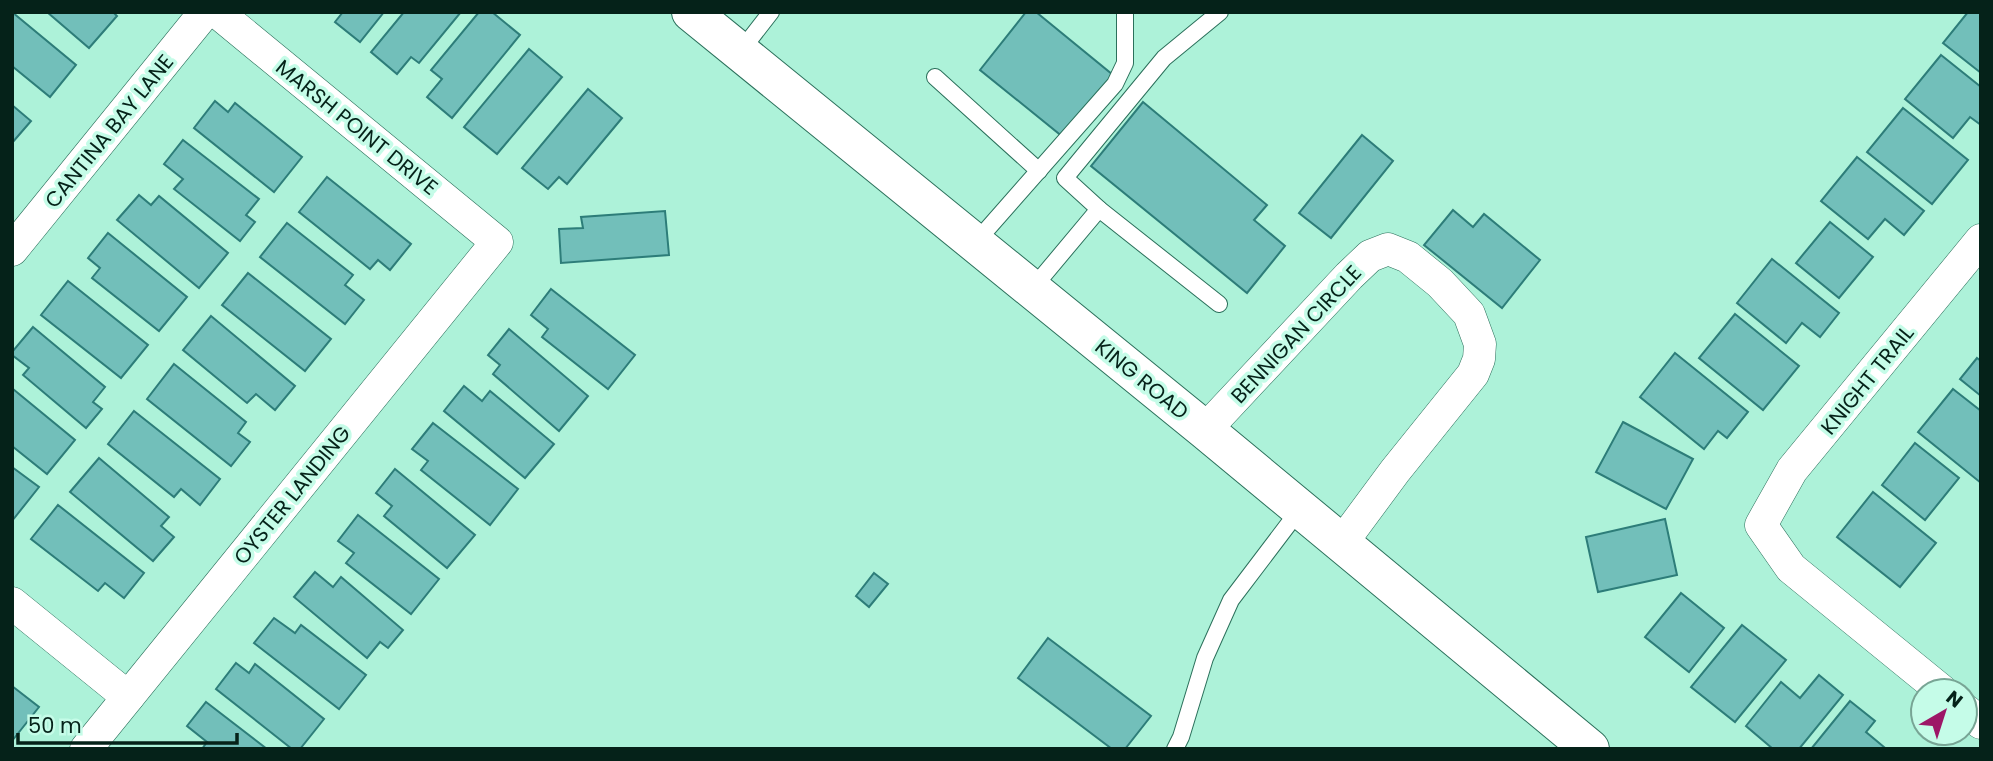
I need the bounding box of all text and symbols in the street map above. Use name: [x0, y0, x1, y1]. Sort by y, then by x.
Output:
street label: CANTINA BAY LANE: [38, 48, 180, 214]
street label: MARSH POINT DRIVE: [270, 53, 444, 201]
street label: BENNIGAN CIRCLE: [1224, 259, 1368, 409]
street label: KNIGHT TRAIL: [1814, 319, 1920, 441]
street label: KING ROAD: [1089, 332, 1195, 426]
street label: OYSTER LANDING: [227, 420, 357, 570]
north arrow: [1909, 677, 1979, 747]
text: N: [1940, 684, 1968, 714]
scale bar: [18, 702, 236, 746]
text: 50 m: [28, 711, 82, 740]

